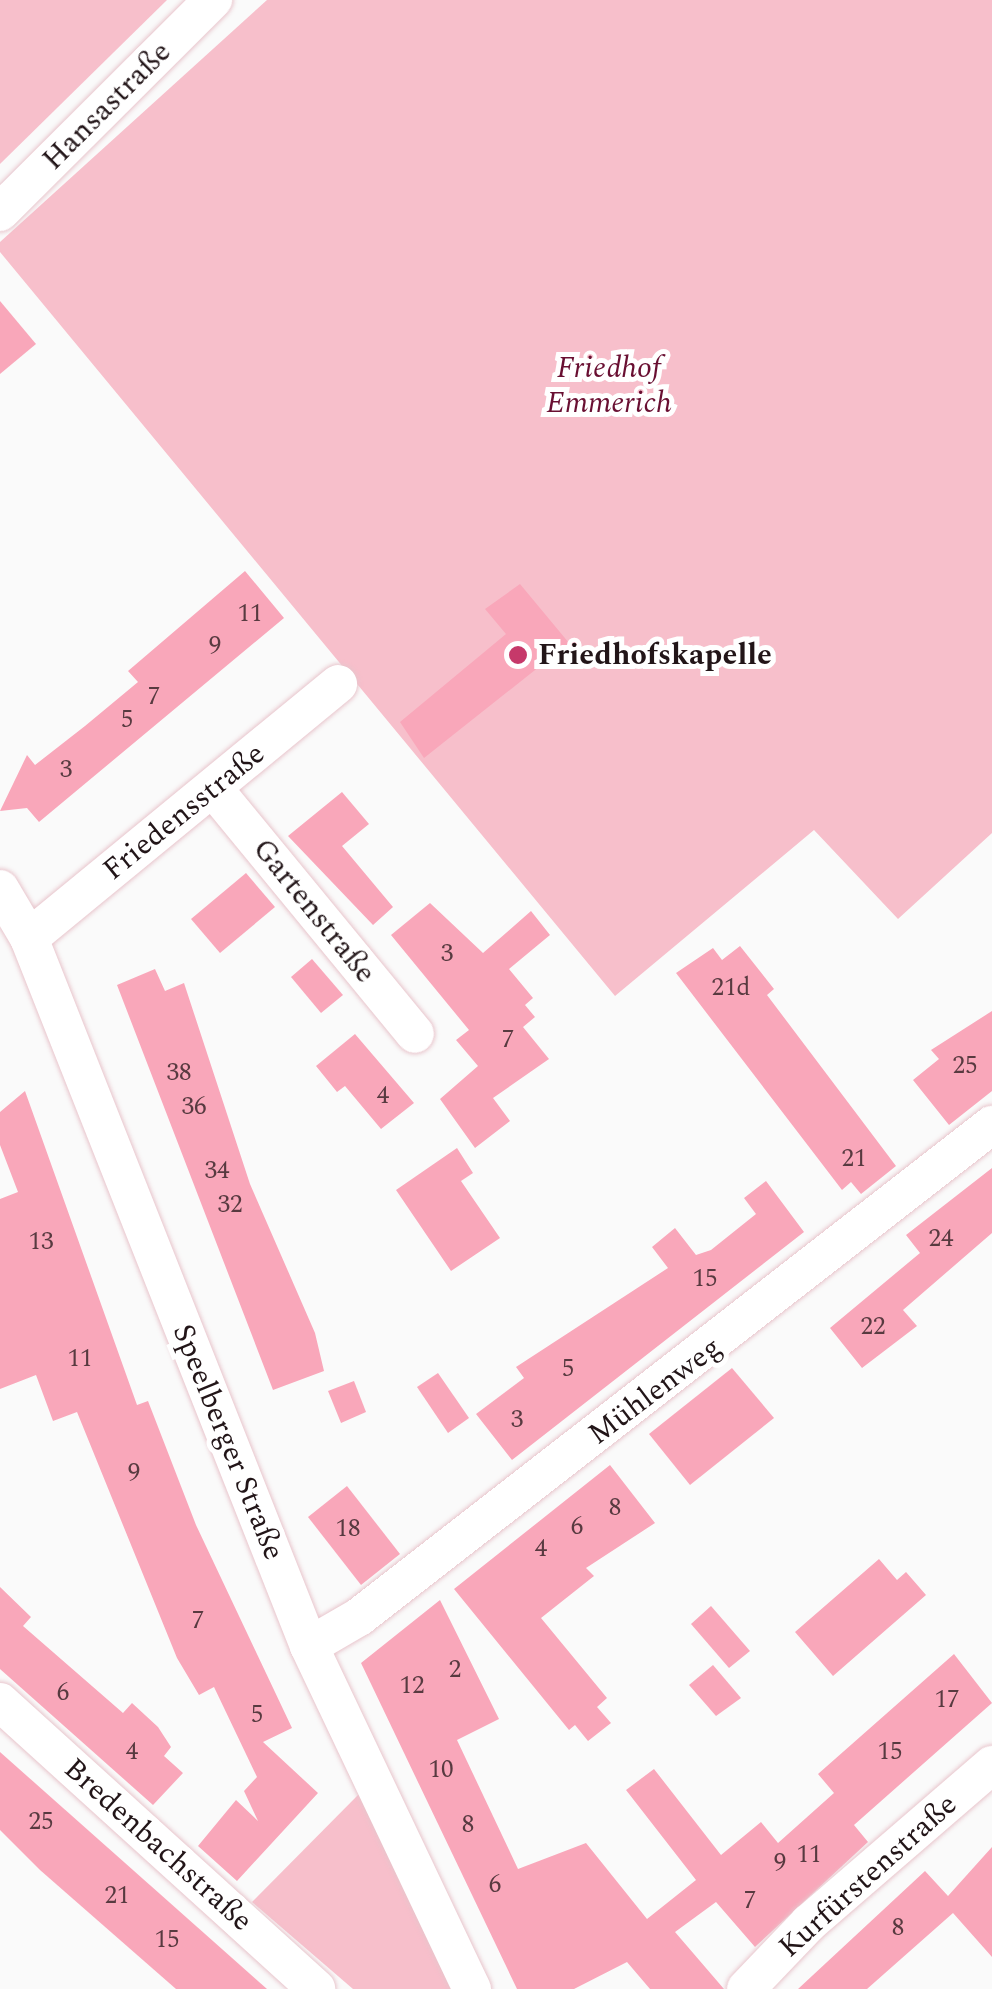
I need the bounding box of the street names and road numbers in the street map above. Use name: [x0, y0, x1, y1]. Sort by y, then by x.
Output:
street label: Hansastraße: [35, 34, 179, 178]
street label: Friedensstraße: [96, 736, 272, 888]
street label: Gartenstraße: [245, 832, 383, 990]
street label: Speelberger Straße: [164, 1319, 292, 1565]
street label: Mühlenweg: [581, 1329, 729, 1453]
street label: Bredenbachstraße: [56, 1751, 260, 1939]
street label: Kurfürstenstraße: [772, 1787, 964, 1965]

